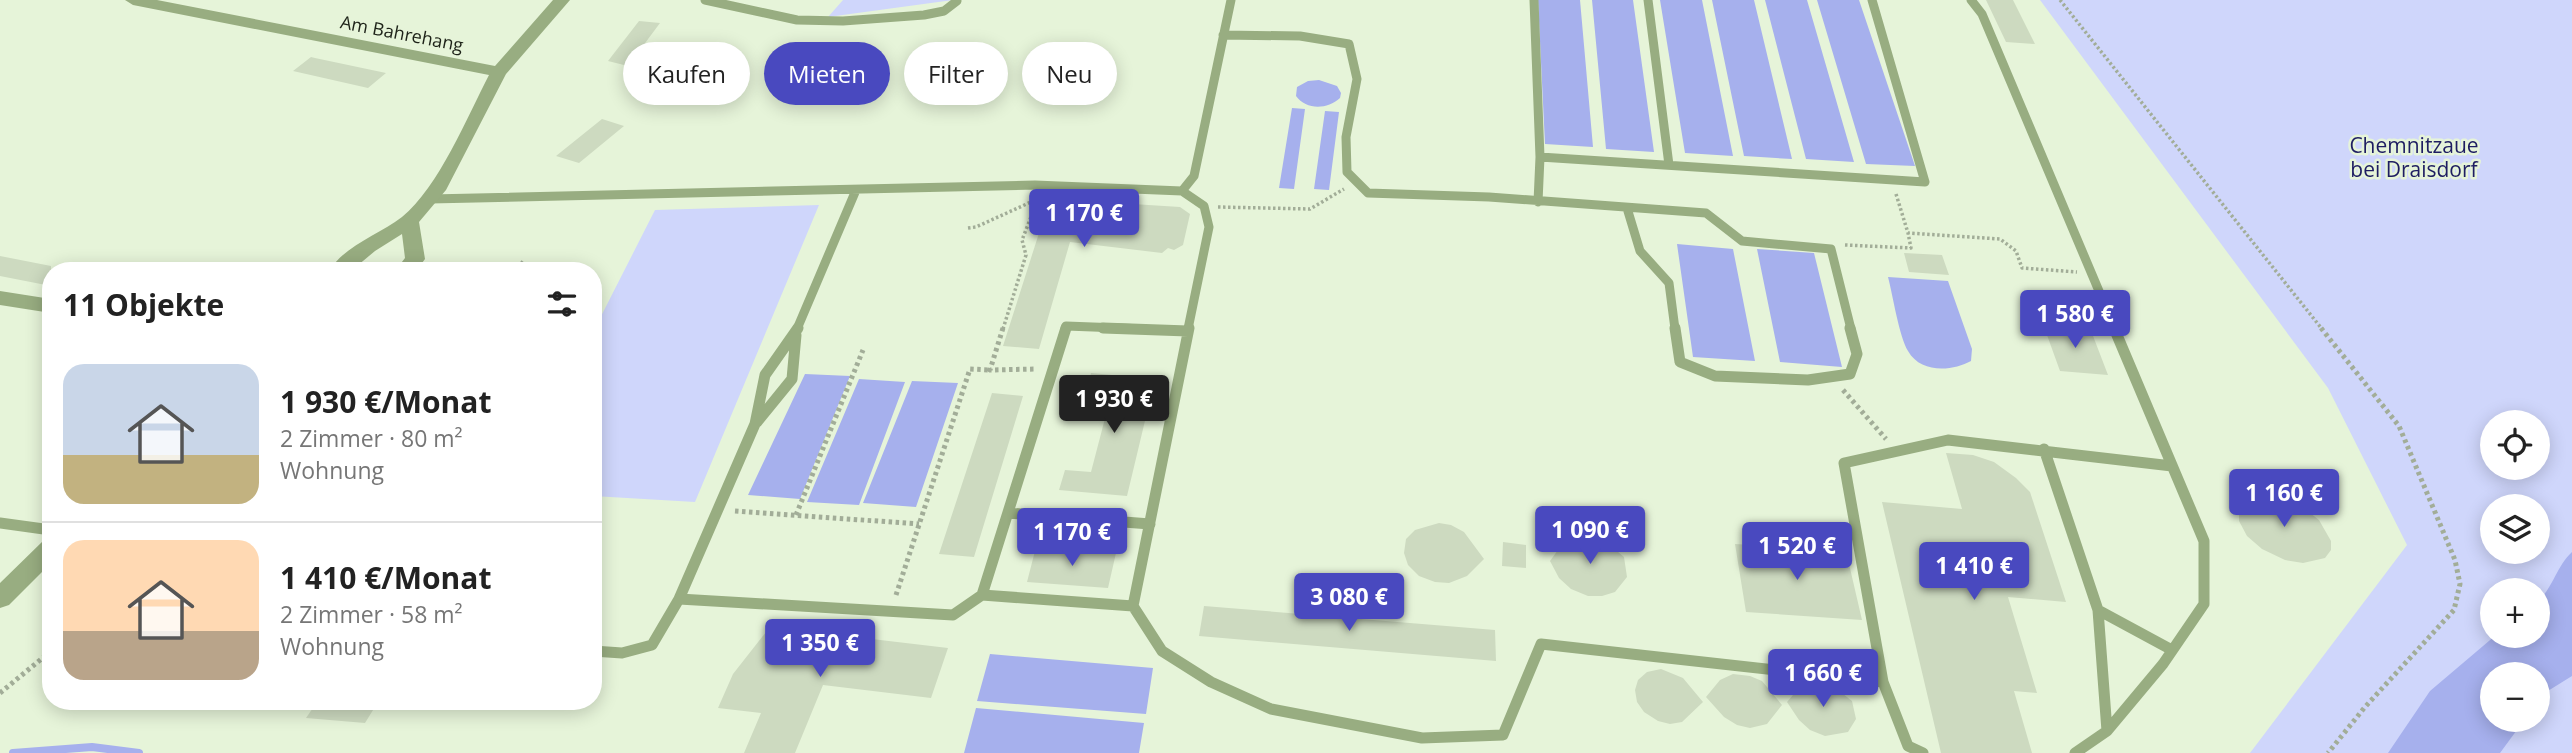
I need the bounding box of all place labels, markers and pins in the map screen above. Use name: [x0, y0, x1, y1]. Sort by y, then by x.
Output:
pin: 1 170 €: [1019, 190, 1149, 249]
pin: 1 580 €: [2010, 290, 2140, 350]
pin: 1 930 €: [1049, 376, 1179, 435]
pin: 1 160 €: [2219, 470, 2349, 529]
pin: 1 090 €: [1525, 506, 1655, 566]
pin: 1 170 €: [1007, 508, 1137, 568]
pin: 1 520 €: [1732, 522, 1862, 582]
pin: 1 410 €: [1909, 542, 2039, 602]
pin: 3 080 €: [1284, 574, 1414, 633]
pin: 1 350 €: [755, 620, 885, 679]
pin: 1 660 €: [1758, 650, 1888, 709]

